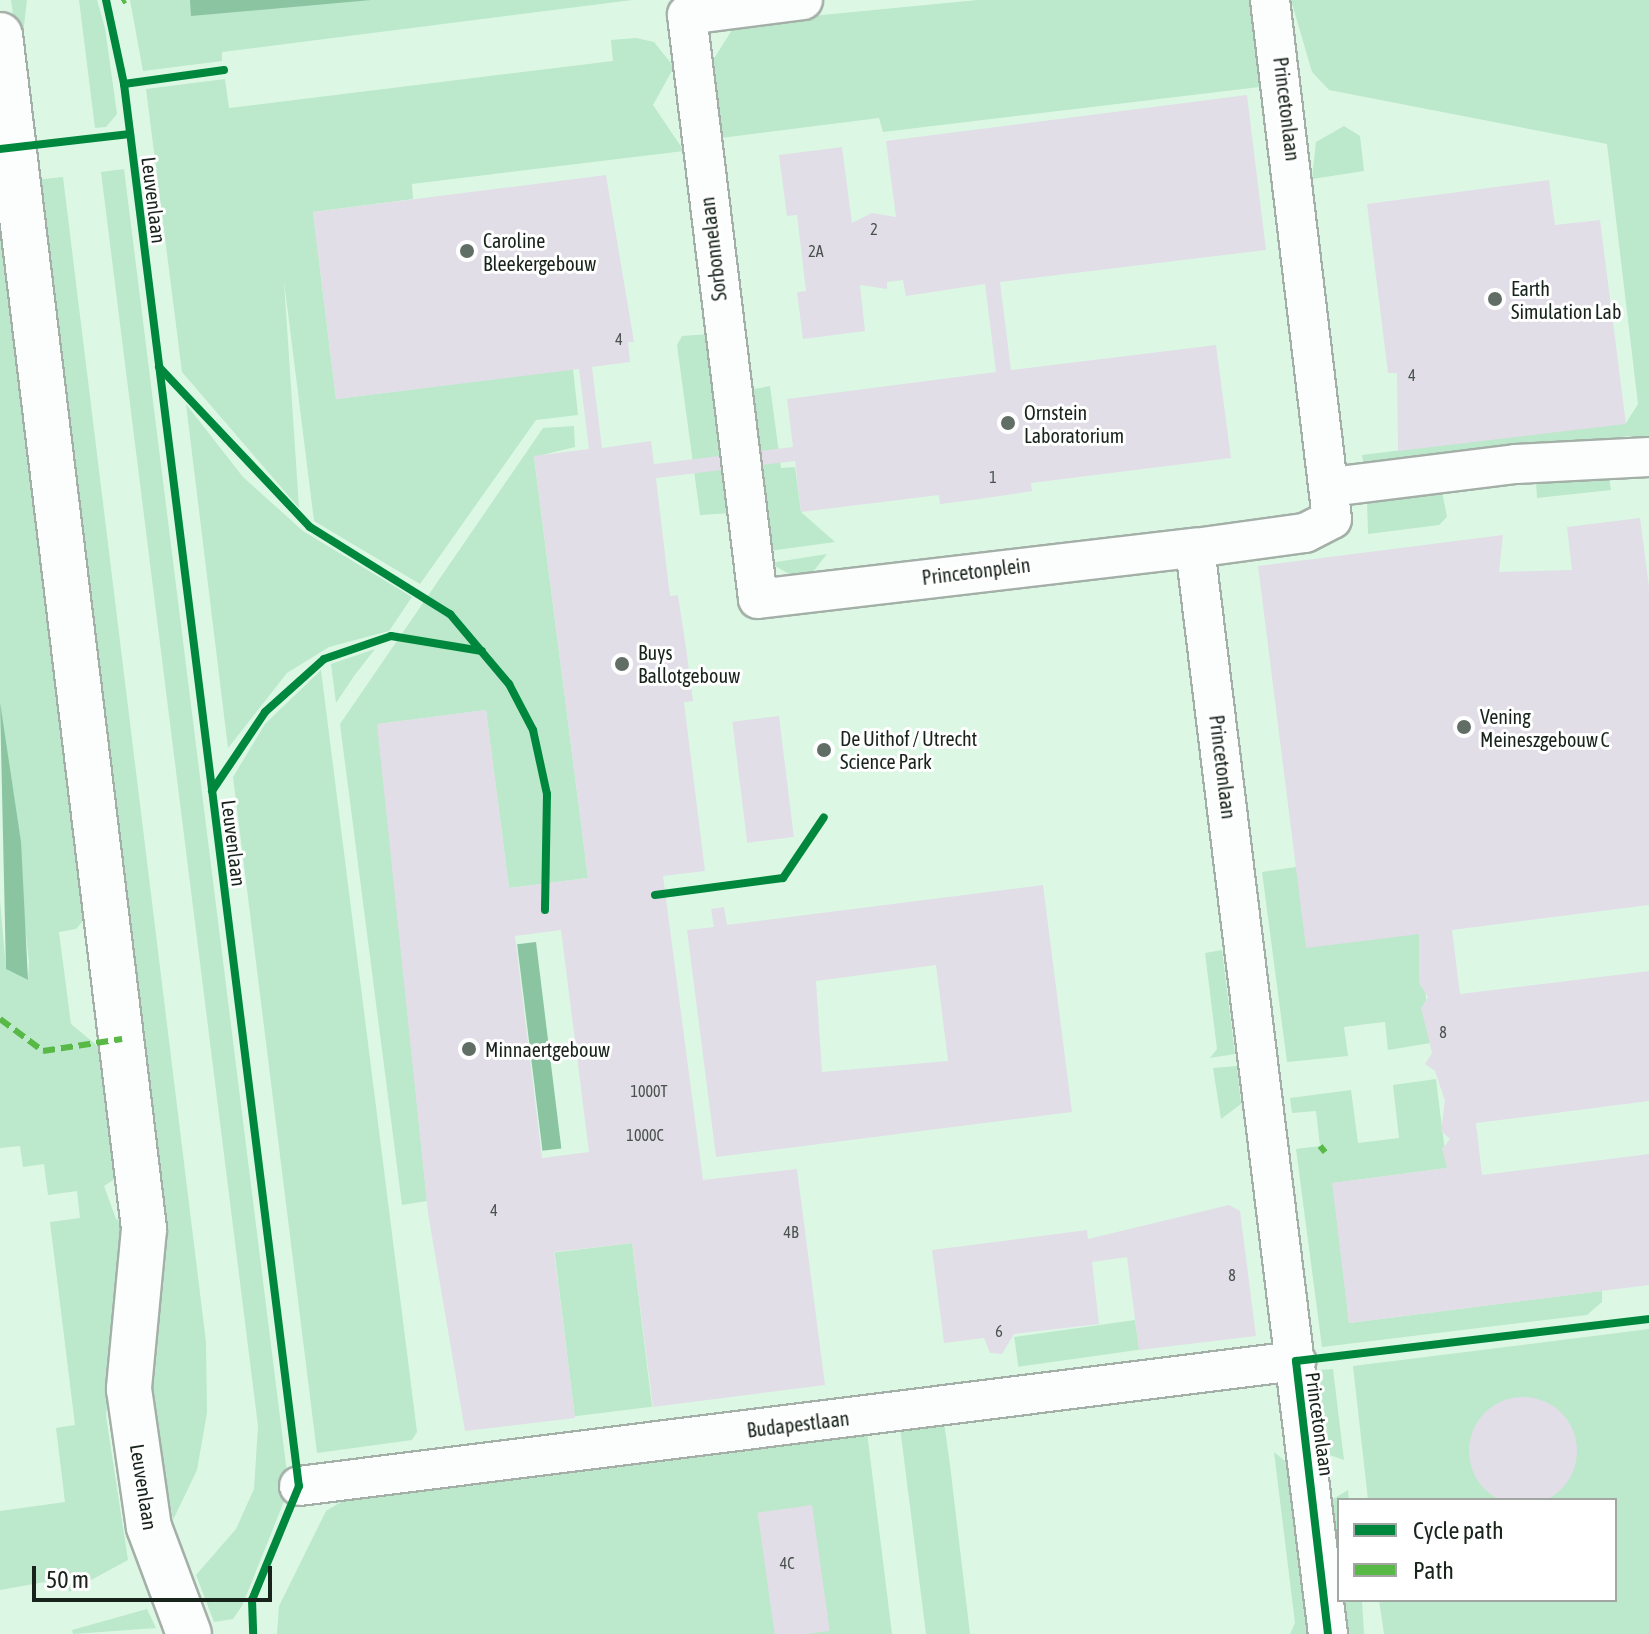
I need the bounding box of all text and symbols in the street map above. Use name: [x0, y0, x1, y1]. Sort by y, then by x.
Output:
street label: Princetonlaan: [1269, 56, 1305, 162]
street label: Leuvenlaan: [137, 155, 171, 245]
street label: Sorbonnelaan: [695, 196, 731, 302]
house number: 2: [870, 219, 878, 239]
place label: Caroline Bleekergebouw: [483, 228, 596, 275]
house number: 2A: [808, 241, 824, 261]
marker: Caroline Bleekergebouw: [458, 242, 476, 260]
place label: Earth Simulation Lab: [1511, 276, 1621, 323]
marker: Earth Simulation Lab: [1486, 290, 1504, 308]
house number: 4: [615, 329, 623, 349]
house number: 4: [1408, 365, 1416, 385]
place label: Ornstein Laboratorium: [1024, 400, 1124, 447]
marker: Ornstein Laboratorium: [999, 414, 1017, 432]
house number: 1: [989, 467, 997, 487]
street label: Princetonplein: [920, 552, 1032, 590]
place label: Buys Ballotgebouw: [638, 640, 740, 687]
marker: Buys Ballotgebouw: [613, 655, 631, 673]
place label: Vening Meineszgebouw C: [1480, 704, 1610, 751]
street label: Princetonlaan: [1205, 714, 1241, 820]
marker: Vening Meineszgebouw C: [1455, 718, 1473, 736]
place label: De Uithof / Utrecht Science Park: [840, 726, 977, 773]
marker: De Uithof / Utrecht Science Park: [815, 741, 833, 759]
street label: Leuvenlaan: [217, 798, 251, 888]
house number: 8: [1439, 1022, 1447, 1042]
place label: Minnaertgebouw: [485, 1037, 610, 1061]
marker: Minnaertgebouw: [460, 1040, 478, 1058]
house number: 1000T: [630, 1081, 668, 1101]
house number: 1000C: [626, 1125, 664, 1145]
house number: 4: [490, 1200, 498, 1220]
house number: 4B: [783, 1222, 799, 1242]
house number: 8: [1228, 1265, 1236, 1285]
house number: 6: [995, 1321, 1003, 1341]
street label: Princetonlaan: [1301, 1370, 1339, 1478]
street label: Budapestlaan: [745, 1406, 851, 1442]
street label: Leuvenlaan: [125, 1442, 163, 1532]
legend: [1337, 1498, 1617, 1602]
text: Cycle path: [1413, 1517, 1504, 1544]
scale bar: [36, 1550, 276, 1600]
house number: 4C: [780, 1553, 794, 1573]
text: Path: [1413, 1557, 1454, 1584]
text: 50 m: [46, 1566, 89, 1593]

